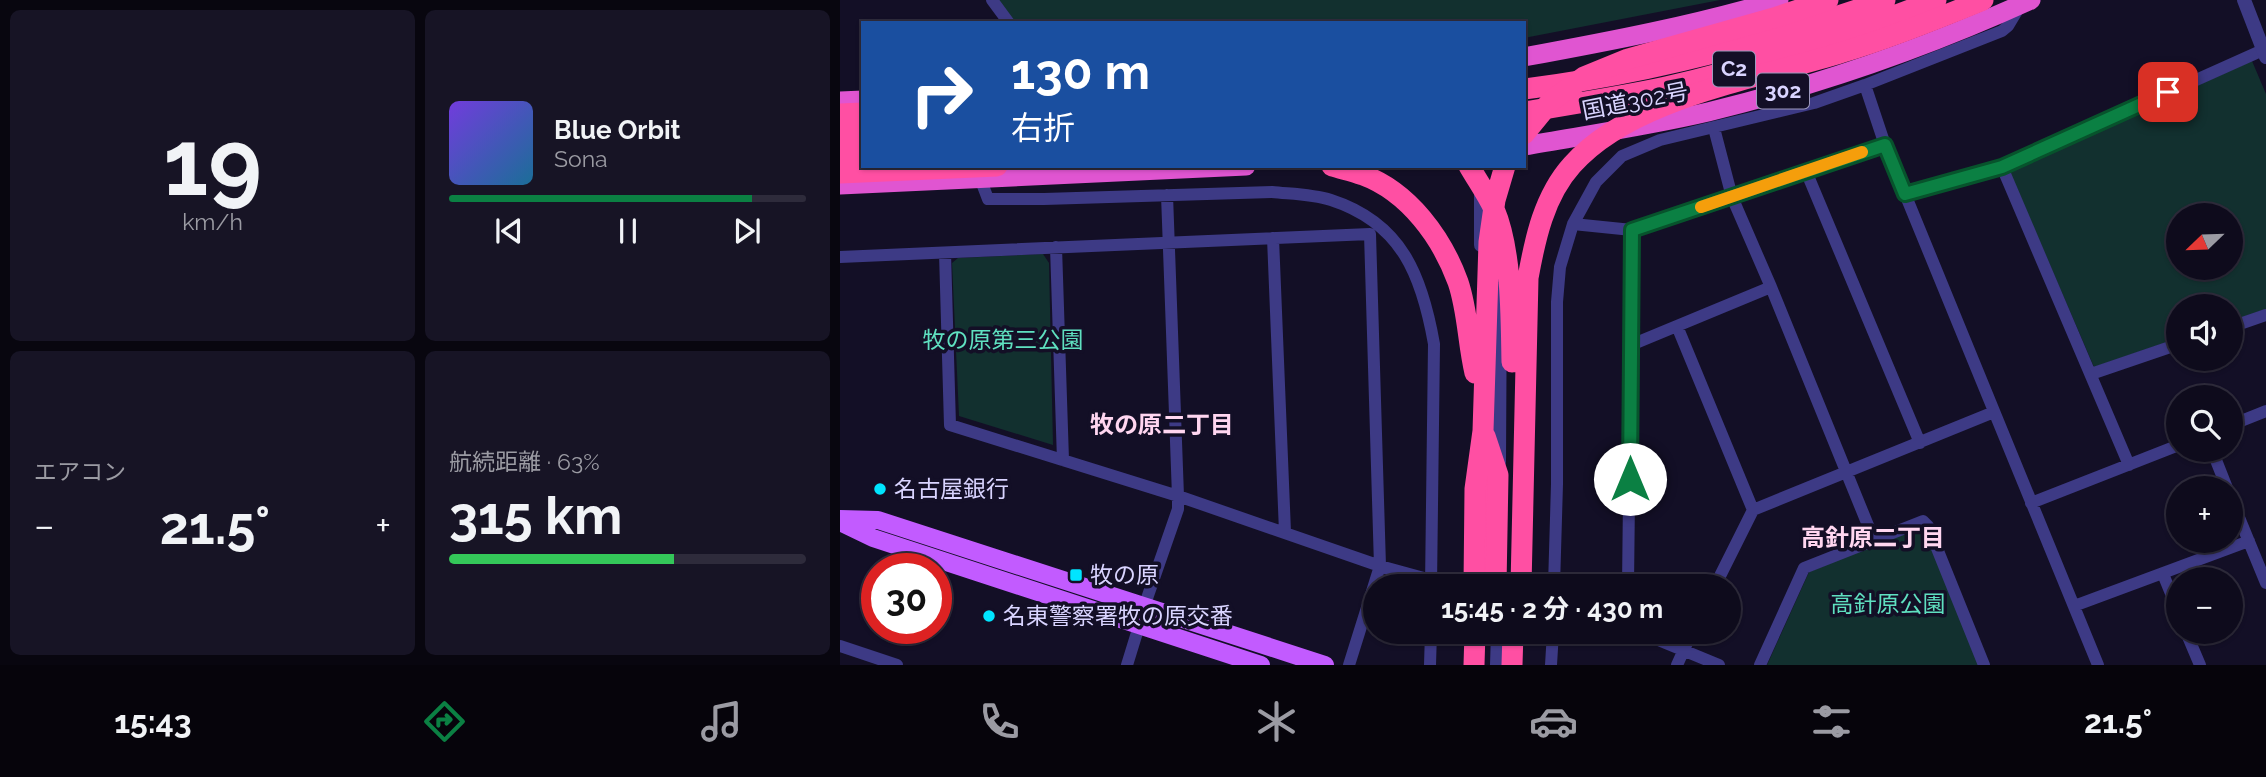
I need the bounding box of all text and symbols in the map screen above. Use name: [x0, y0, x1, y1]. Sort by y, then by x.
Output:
text: 130 m: [1011, 43, 1150, 100]
icon: right: [896, 49, 987, 140]
road number: C2: [1713, 52, 1755, 86]
pin: [2138, 62, 2198, 122]
icon: arrive: [2149, 73, 2187, 111]
road number: 302: [1757, 74, 1809, 108]
street label: 国道302号: [1580, 77, 1690, 124]
text: 19: [163, 109, 262, 216]
text: 右折: [1011, 109, 1075, 146]
text: Blue Orbit: [554, 115, 681, 145]
text: Sona: [554, 145, 608, 172]
north arrow: [2166, 203, 2244, 280]
map controls: [2166, 203, 2243, 644]
text: km/h: [182, 208, 243, 235]
icon: previous: [490, 212, 528, 250]
icon: pause: [609, 212, 647, 250]
icon: next: [728, 212, 766, 250]
button: sound: [2166, 294, 2243, 371]
park label: 牧の原第三公園: [923, 326, 1084, 353]
button: search: [2166, 385, 2243, 462]
district label: 牧の原二丁目: [1090, 410, 1234, 439]
position arrow: [1593, 442, 1667, 516]
text: 航続距離 · 63%: [449, 448, 600, 475]
text: エアコン: [34, 458, 126, 485]
place label: 名古屋銀行: [894, 475, 1009, 502]
button: +: [2166, 476, 2243, 553]
marker: 名古屋銀行: [872, 481, 888, 497]
text: 315 km: [449, 485, 622, 546]
text: 21.5°: [160, 495, 270, 556]
text: −: [34, 503, 54, 548]
text: +: [375, 503, 391, 548]
district label: 高針原二丁目: [1801, 523, 1945, 552]
speed limit sign: 30: [861, 553, 952, 644]
place label: 牧の原: [1090, 561, 1159, 588]
marker: 牧の原: [1068, 567, 1084, 583]
button: −: [2166, 567, 2243, 644]
park label: 高針原公園: [1831, 590, 1946, 617]
text: 15:45 · 2 分 · 430 m: [1441, 594, 1663, 624]
place label: 名東警察署牧の原交番: [1003, 602, 1233, 629]
marker: 名東警察署牧の原交番: [981, 608, 997, 624]
icon: directions: [420, 697, 469, 746]
icon: music: [697, 697, 746, 746]
icon: phone: [975, 697, 1024, 746]
icon: climate: [1252, 697, 1301, 746]
icon: car: [1529, 697, 1578, 746]
icon: filters: [1807, 697, 1856, 746]
text: 15:43: [114, 703, 192, 740]
text: 21.5°: [2084, 703, 2152, 740]

